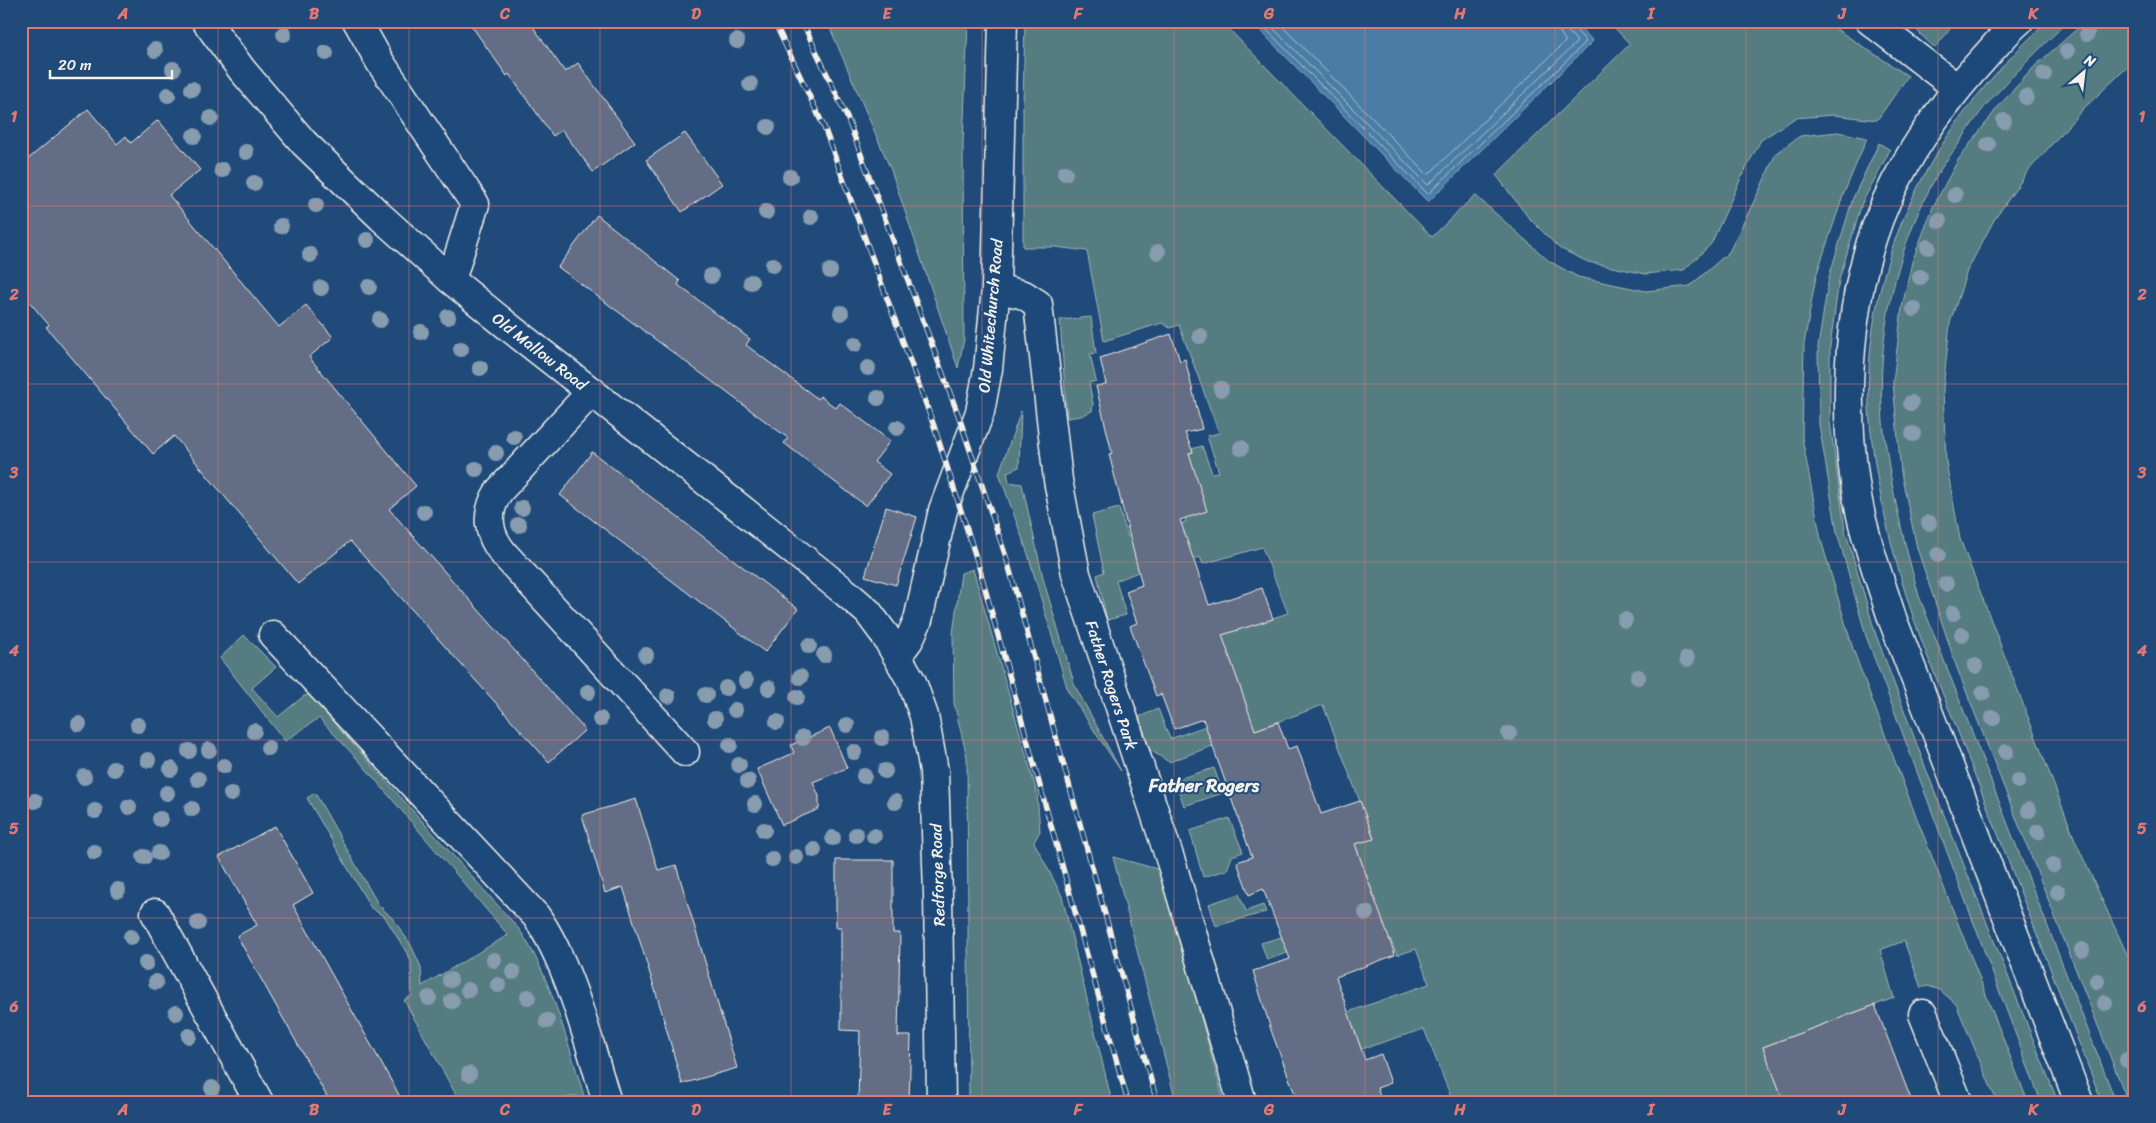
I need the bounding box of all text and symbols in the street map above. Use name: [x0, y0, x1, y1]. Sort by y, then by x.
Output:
text: A: [117, 0, 128, 28]
text: B: [309, 0, 320, 28]
text: C: [499, 0, 511, 28]
text: D: [691, 0, 701, 28]
text: E: [883, 0, 893, 28]
text: F: [1073, 0, 1084, 28]
text: G: [1263, 0, 1275, 28]
text: H: [1453, 0, 1466, 28]
text: I: [1647, 0, 1656, 28]
text: J: [1837, 0, 1847, 28]
text: K: [2027, 0, 2039, 28]
text: N: [2079, 47, 2100, 74]
scale bar: [50, 48, 172, 80]
north arrow: [2058, 48, 2108, 98]
text: 20 m: [58, 52, 92, 78]
text: 1: [11, 102, 18, 131]
text: 1: [2139, 102, 2146, 131]
street label: Old Whitechurch Road: [969, 236, 1012, 394]
text: 2: [8, 280, 19, 309]
text: 2: [2136, 280, 2147, 309]
street label: Old Mallow Road: [485, 305, 595, 399]
text: 3: [9, 458, 19, 487]
text: 3: [2137, 458, 2147, 487]
street label: Father Rogers Park: [1077, 616, 1146, 754]
text: 4: [8, 636, 19, 665]
text: 4: [2136, 636, 2147, 665]
district label: Father Rogers: [1148, 770, 1260, 802]
text: 5: [9, 814, 19, 843]
text: 5: [2137, 814, 2147, 843]
street label: Redforge Road: [921, 822, 954, 927]
text: 6: [8, 992, 19, 1021]
text: 6: [2136, 992, 2147, 1021]
text: A: [117, 1095, 128, 1123]
text: B: [309, 1095, 320, 1123]
text: C: [499, 1095, 511, 1123]
text: D: [691, 1095, 701, 1123]
text: E: [883, 1095, 893, 1123]
text: F: [1073, 1095, 1084, 1123]
text: G: [1263, 1095, 1275, 1123]
text: H: [1453, 1095, 1466, 1123]
text: I: [1647, 1095, 1656, 1123]
text: J: [1837, 1095, 1847, 1123]
text: K: [2027, 1095, 2039, 1123]

